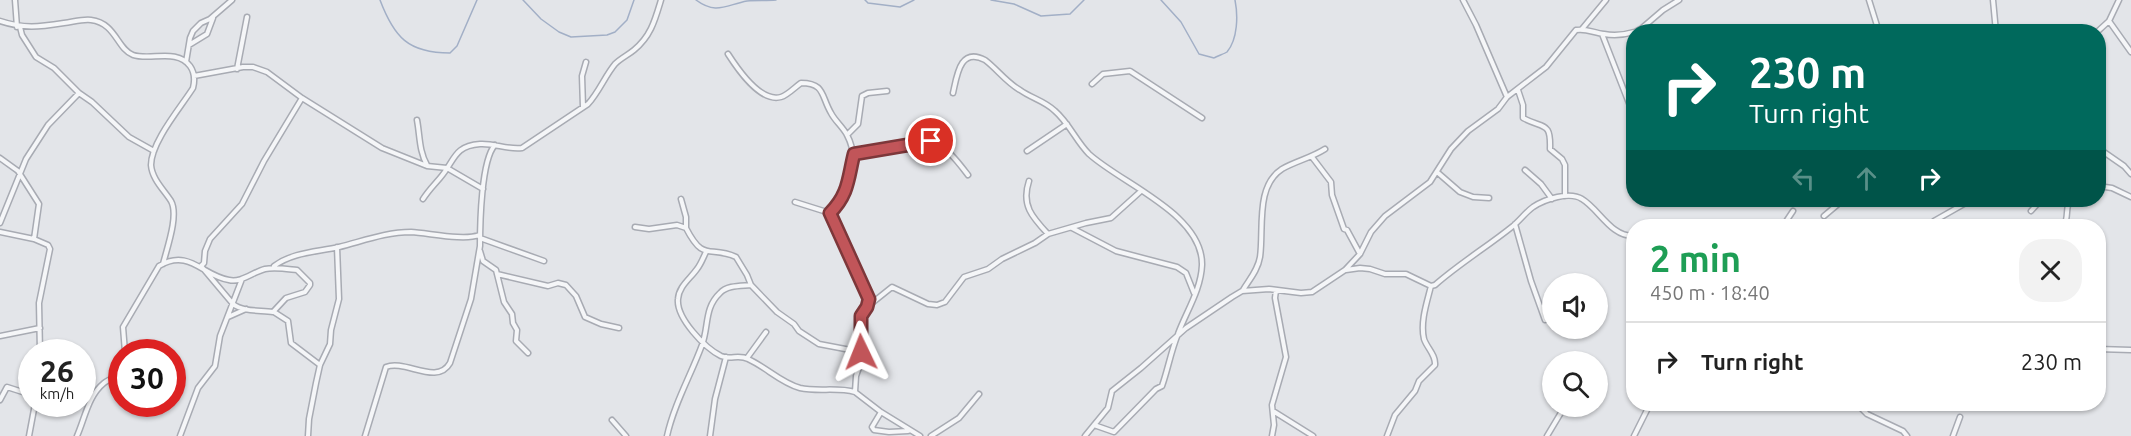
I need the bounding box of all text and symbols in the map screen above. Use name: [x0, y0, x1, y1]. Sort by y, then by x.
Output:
icon: right: [1650, 48, 1728, 126]
text: 230 m: [1749, 49, 1866, 96]
text: Turn right: [1749, 98, 1869, 128]
pin: [905, 115, 956, 166]
icon: arrive: [914, 124, 947, 157]
icon: left: [1787, 162, 1820, 195]
icon: ahead: [1850, 162, 1883, 195]
icon: right: [1913, 162, 1946, 195]
text: 2 min: [1650, 238, 1741, 279]
button: close: [2019, 239, 2082, 302]
map controls: [1542, 273, 1608, 417]
button: sound: [1542, 273, 1608, 339]
text: 450 m · 18:40: [1650, 281, 1770, 304]
position arrow: [829, 320, 893, 384]
speed limit sign: 30: [108, 339, 186, 417]
icon: right: [1650, 345, 1683, 378]
text: Turn right: [1701, 349, 1803, 374]
text: 230 m: [2021, 349, 2082, 374]
button: search: [1542, 351, 1608, 417]
text: 26: [40, 354, 74, 388]
text: km/h: [40, 385, 74, 402]

